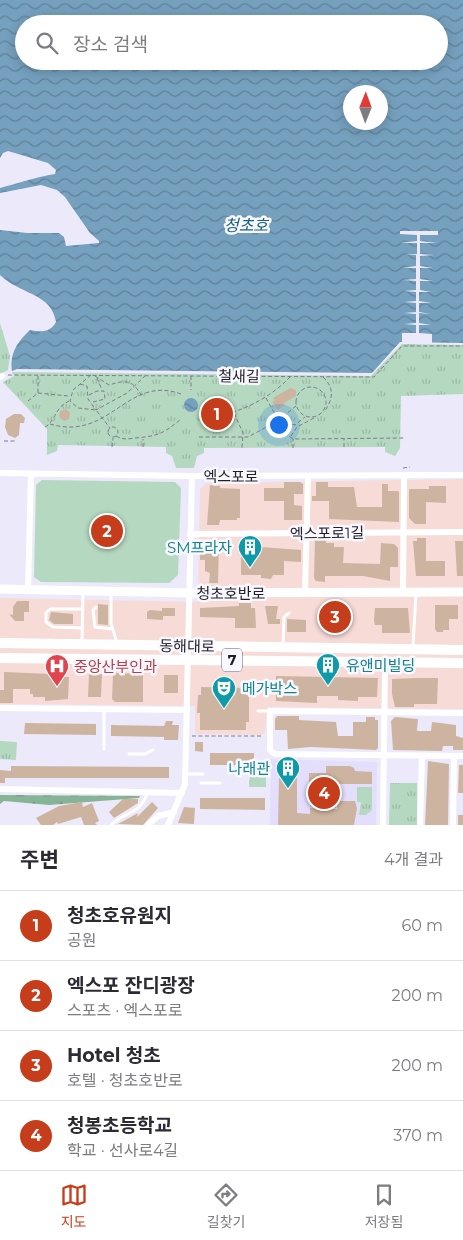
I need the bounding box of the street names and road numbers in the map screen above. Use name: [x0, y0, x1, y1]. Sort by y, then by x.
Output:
street label: 철새길: [218, 366, 260, 386]
street label: 엑스포로: [203, 467, 259, 486]
street label: 엑스포로1길: [290, 523, 364, 543]
street label: 청초호반로: [196, 584, 266, 603]
street label: 동해대로: [159, 636, 215, 656]
road number: 7: [222, 648, 242, 672]

